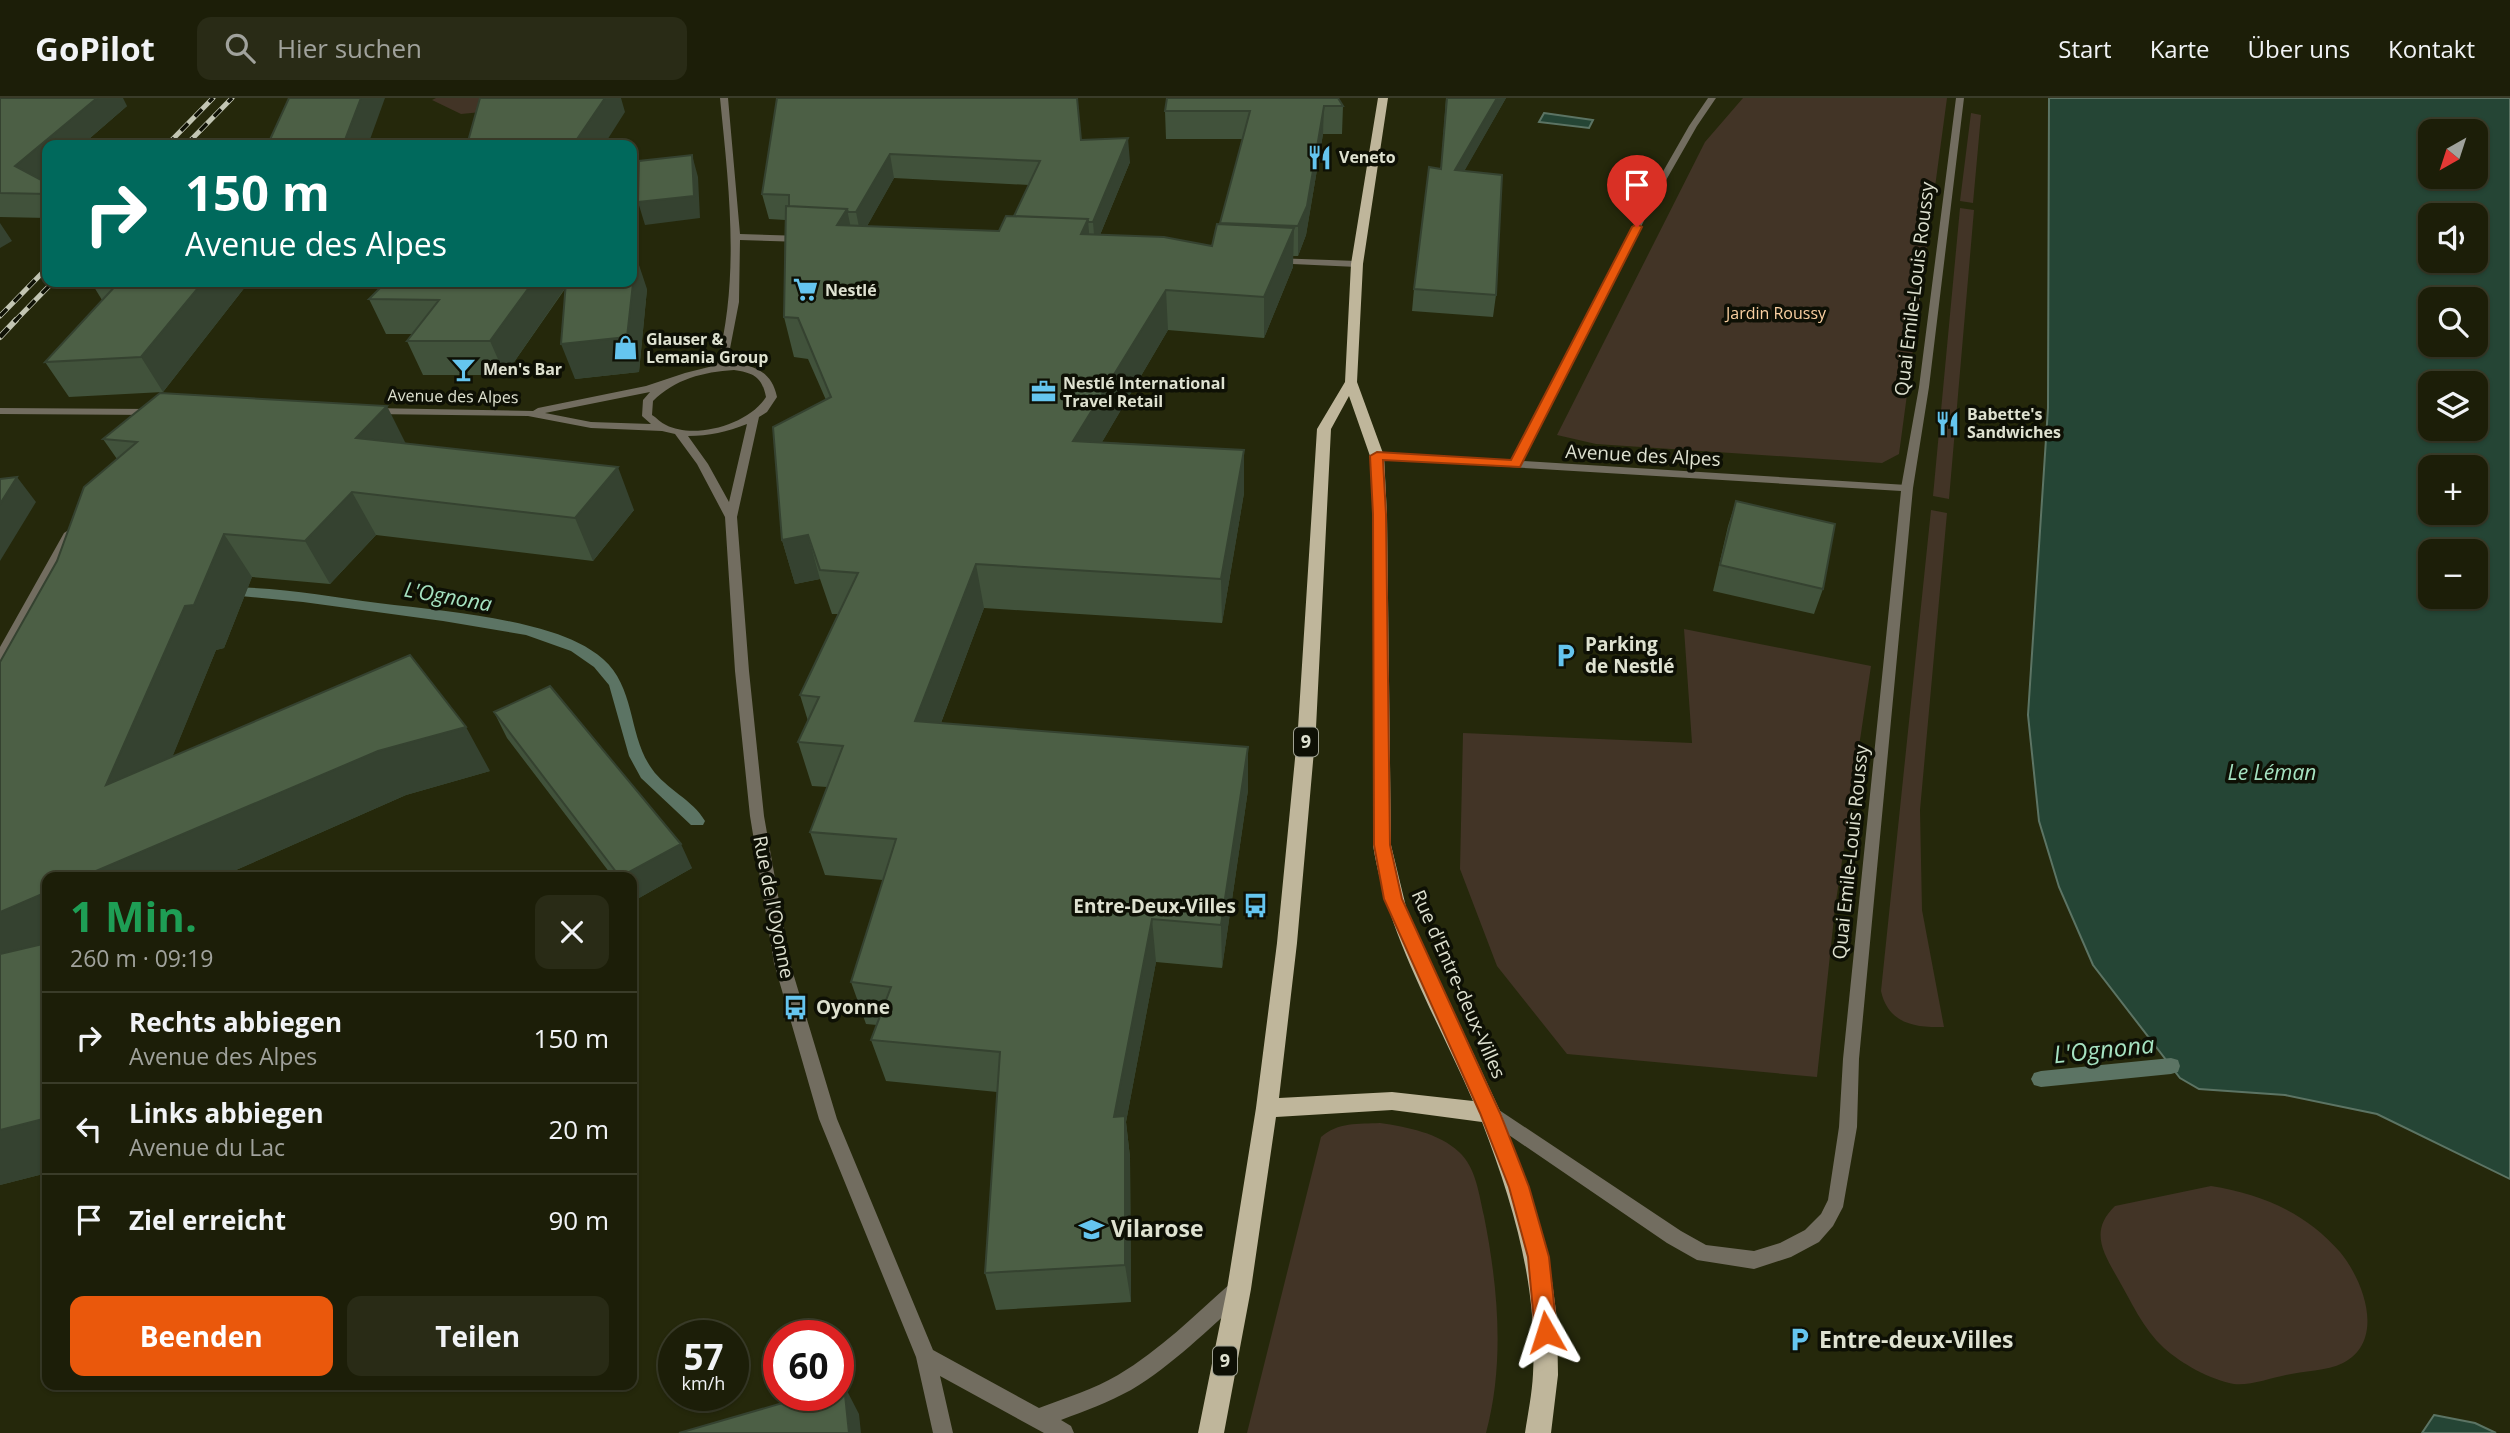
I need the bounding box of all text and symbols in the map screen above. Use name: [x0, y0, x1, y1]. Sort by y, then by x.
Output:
search box: [197, 17, 687, 80]
text: GoPilot: [35, 26, 155, 71]
icon: search: [221, 29, 259, 67]
text: Hier suchen: [277, 30, 422, 66]
text: Start: [2058, 32, 2112, 65]
text: Karte: [2150, 32, 2210, 65]
text: Über uns: [2248, 32, 2350, 65]
text: Kontakt: [2388, 32, 2475, 65]
north arrow: [2418, 119, 2488, 189]
map controls: [2418, 119, 2488, 609]
restaurant icon: Veneto: [1305, 143, 1333, 171]
place label: Veneto: [1339, 146, 1396, 168]
pin: [1607, 155, 1667, 227]
text: 150 m: [185, 159, 330, 225]
icon: arrive: [1618, 166, 1656, 204]
icon: right: [70, 168, 161, 259]
street label: Quai Emile-Louis Roussy: [1888, 180, 1940, 398]
button: sound: [2418, 203, 2488, 273]
text: Avenue des Alpes: [185, 222, 447, 265]
supermarket icon: Nestlé: [791, 276, 819, 304]
place label: Nestlé: [825, 279, 877, 301]
button: search: [2418, 287, 2488, 357]
park label: Jardin Roussy: [1724, 302, 1827, 324]
place label: Glauser & Lemania Group: [646, 328, 768, 368]
shop icon: Glauser & Lemania Group: [612, 334, 640, 362]
bar icon: Men's Bar: [449, 355, 477, 383]
place label: Men's Bar: [483, 358, 562, 380]
button: layers: [2418, 371, 2488, 441]
place label: Nestlé International Travel Retail: [1063, 372, 1225, 412]
office icon: Nestlé International Travel Retail: [1029, 378, 1057, 406]
street label: Avenue des Alpes: [387, 384, 519, 408]
place label: Babette's Sandwiches: [1967, 403, 2061, 443]
restaurant icon: Babette's Sandwiches: [1933, 409, 1961, 437]
street label: Avenue des Alpes: [1565, 438, 1721, 472]
button: +: [2418, 455, 2488, 525]
button: −: [2418, 539, 2488, 609]
water label: L'Ognona: [402, 575, 494, 618]
place label: Parking de Nestlé: [1585, 631, 1675, 679]
parking icon: Parking de Nestlé: [1551, 641, 1579, 669]
road number: 9: [1294, 728, 1318, 756]
street label: Quai Emile-Louis Roussy: [1826, 743, 1874, 961]
water label: Le Léman: [2228, 758, 2316, 786]
street label: Rue de l'Oyonne: [747, 833, 801, 981]
street label: Rue d'Entre-deux-Villes: [1406, 886, 1512, 1082]
text: 1 Min.: [70, 887, 197, 944]
bus stop icon: Entre-Deux-Villes: [1242, 892, 1270, 920]
place label: Entre-Deux-Villes: [1073, 893, 1236, 919]
button: close: [535, 895, 609, 969]
text: 260 m · 09:19: [70, 942, 213, 974]
bus stop icon: Oyonne: [782, 993, 810, 1021]
place label: Oyonne: [816, 994, 890, 1020]
text: Rechts abbiegen: [129, 1004, 342, 1040]
icon: right: [70, 1019, 108, 1057]
text: 150 m: [534, 1020, 609, 1056]
water label: L'Ognona: [2052, 1027, 2156, 1070]
text: Avenue des Alpes: [129, 1040, 317, 1072]
text: Links abbiegen: [129, 1095, 324, 1131]
icon: left: [70, 1110, 108, 1148]
text: 20 m: [548, 1111, 609, 1147]
text: Avenue du Lac: [129, 1131, 285, 1163]
icon: arrive: [70, 1201, 108, 1239]
text: Ziel erreicht: [129, 1202, 286, 1238]
text: 90 m: [548, 1202, 609, 1238]
place label: Vilarose: [1111, 1212, 1204, 1244]
school or university icon: Vilarose: [1077, 1215, 1105, 1243]
position arrow: [1509, 1295, 1583, 1369]
button: Beenden: [70, 1296, 333, 1376]
button: Teilen: [347, 1296, 609, 1376]
speed limit sign: 60: [763, 1320, 854, 1411]
place label: Entre-deux-Villes: [1819, 1323, 2013, 1355]
parking icon: Entre-deux-Villes: [1785, 1326, 1813, 1354]
text: 57: [683, 1333, 724, 1380]
road number: 9: [1213, 1346, 1237, 1376]
text: km/h: [682, 1371, 725, 1395]

